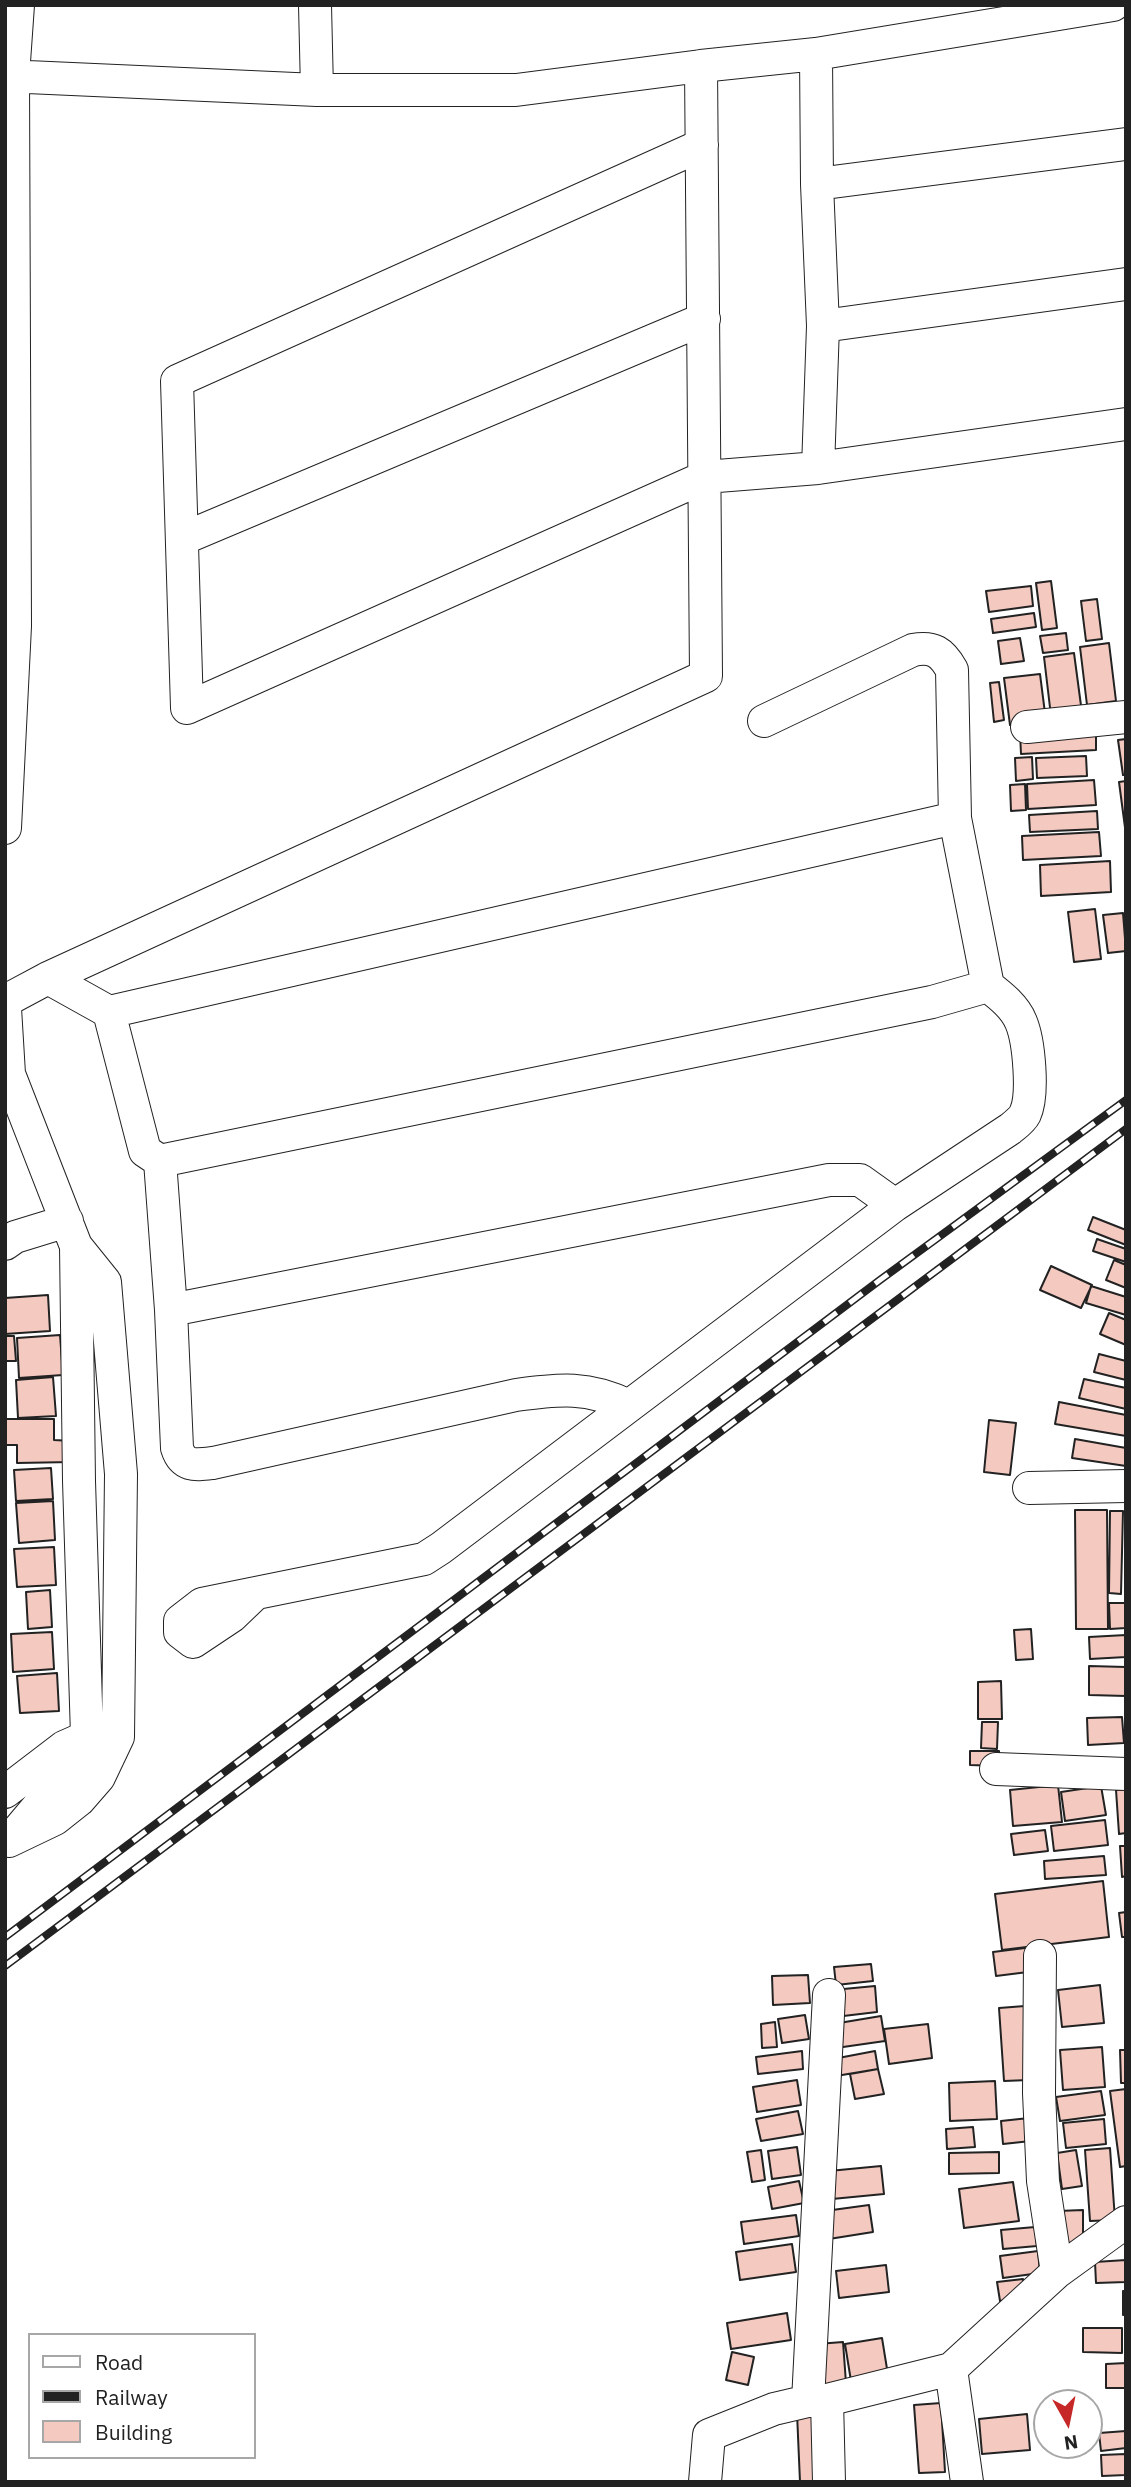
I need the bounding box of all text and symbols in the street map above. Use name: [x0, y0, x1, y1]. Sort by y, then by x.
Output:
legend: [28, 2333, 256, 2459]
text: Road: [95, 2348, 143, 2376]
text: Railway: [95, 2383, 168, 2411]
north arrow: [1033, 2389, 1103, 2459]
text: Building: [95, 2418, 172, 2446]
text: N: [1062, 2430, 1080, 2456]

